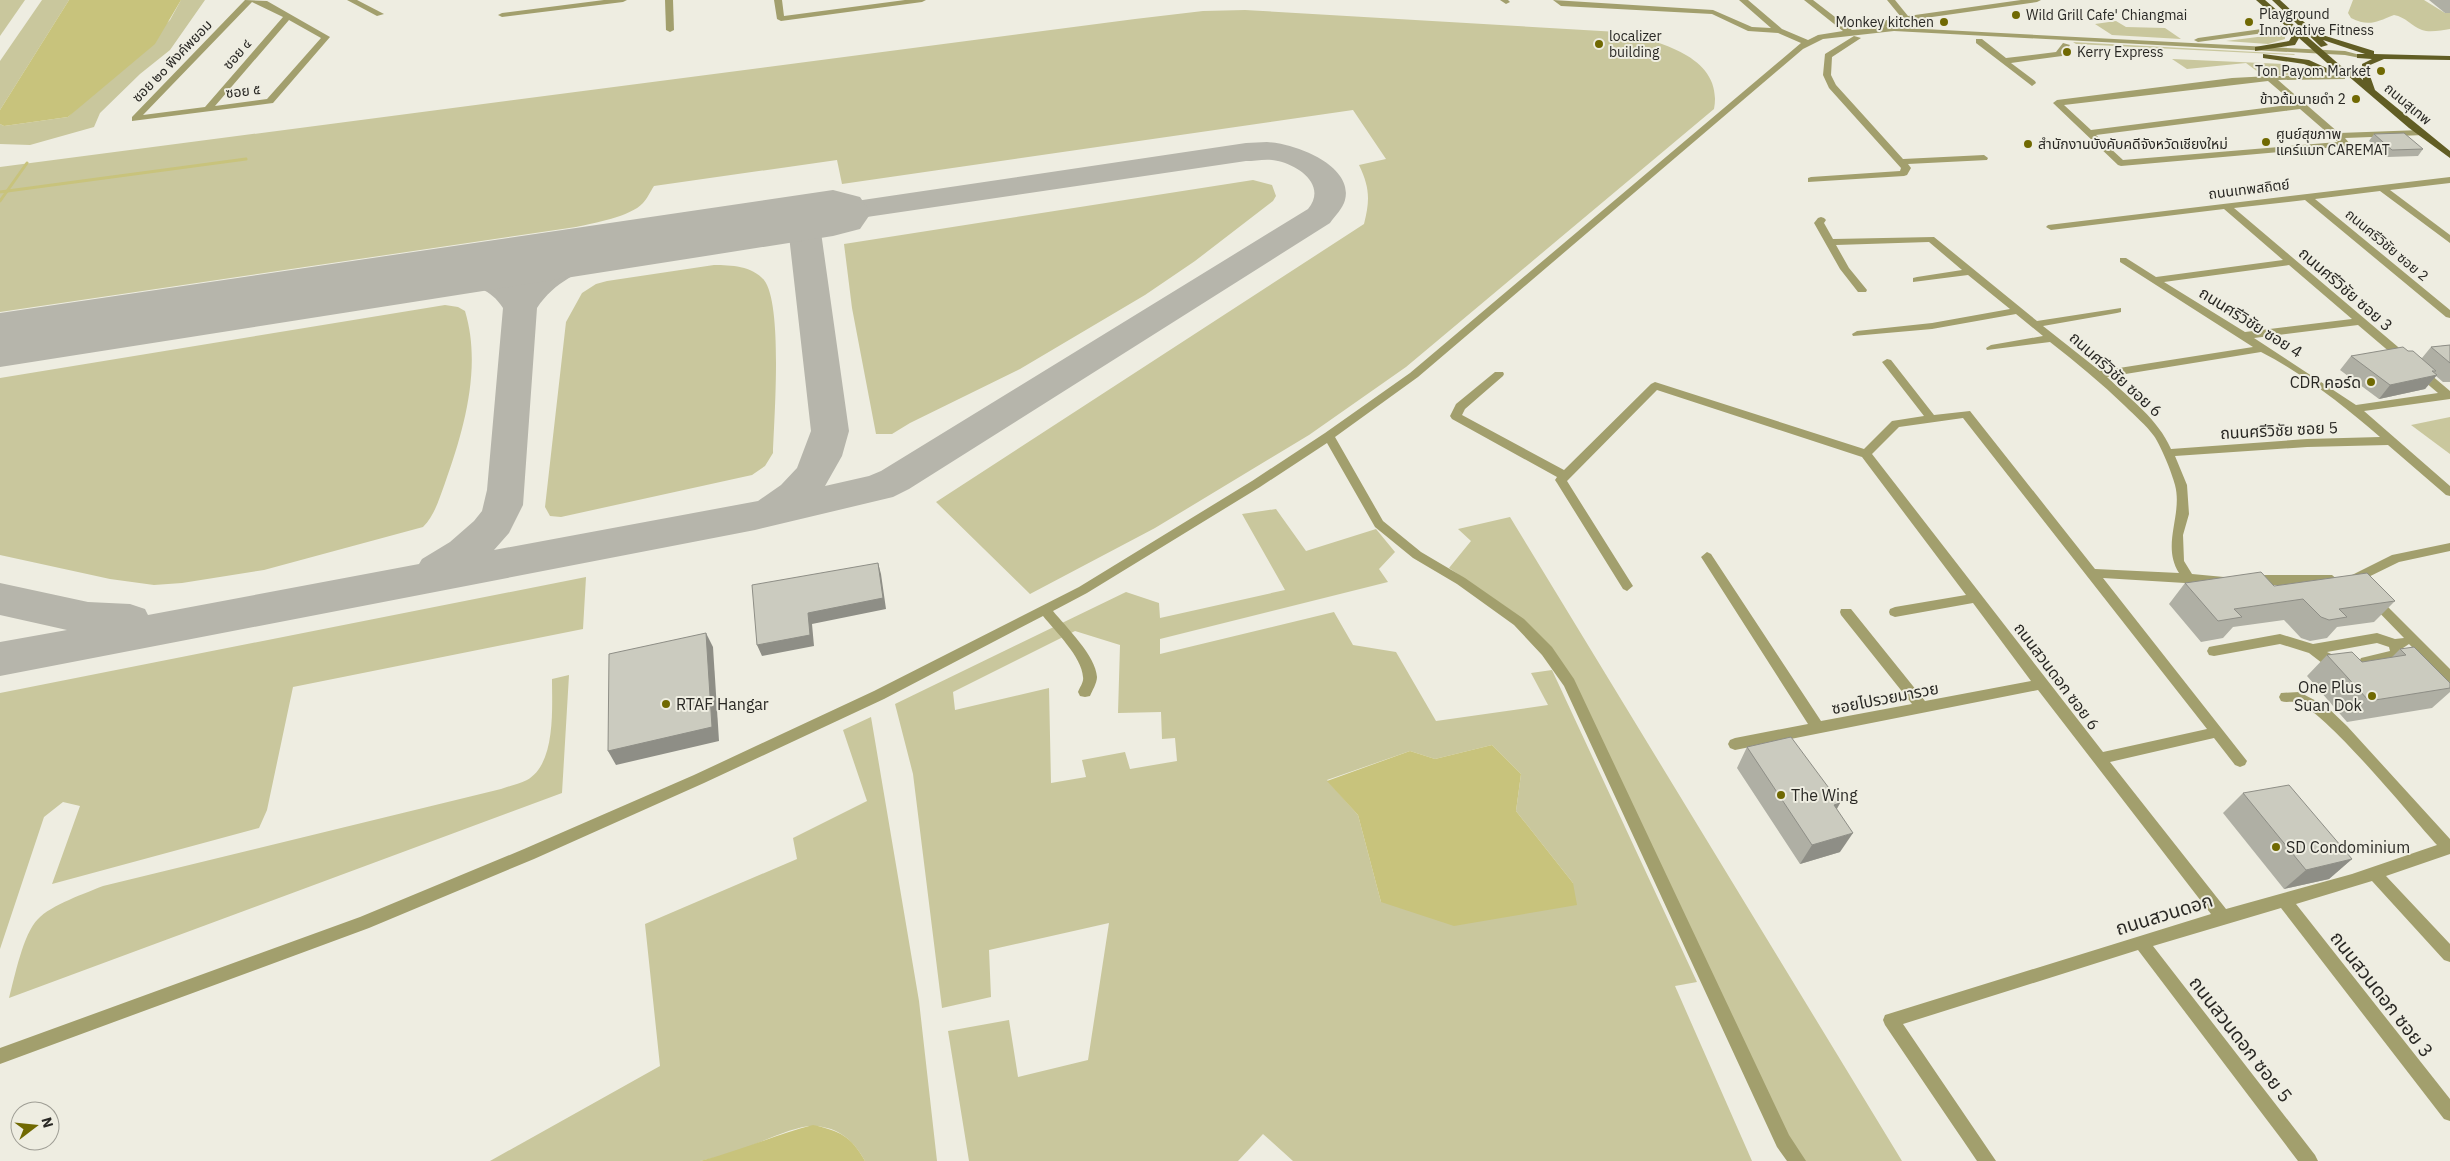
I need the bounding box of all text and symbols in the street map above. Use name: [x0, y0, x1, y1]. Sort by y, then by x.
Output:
place label: Playground Innovative Fitness: [2259, 5, 2374, 39]
place label: Wild Grill Cafe' Chiangmai: [2026, 6, 2187, 24]
marker: Wild Grill Cafe' Chiangmai: [2010, 9, 2022, 21]
place label: Monkey kitchen: [1835, 13, 1934, 31]
street label: ซอย ๒๐ พิงค์พยอม: [128, 16, 216, 106]
marker: Monkey kitchen: [1938, 16, 1950, 28]
marker: Playground Innovative Fitness: [2243, 16, 2255, 28]
place label: localizer building: [1609, 27, 1662, 61]
street label: ซอย ๔: [219, 35, 255, 73]
marker: localizer building: [1593, 38, 1605, 50]
place label: Kerry Express: [2077, 43, 2164, 61]
marker: Kerry Express: [2061, 46, 2073, 58]
place label: Ton Payom Market: [2255, 62, 2371, 80]
marker: Ton Payom Market: [2375, 65, 2387, 77]
street label: ถนนสุเทพ: [2381, 79, 2435, 129]
street label: ซอย ๕: [225, 80, 261, 102]
place label: ข้าวต้มนายดำ 2: [2260, 90, 2346, 108]
marker: ข้าวต้มนายดำ 2: [2350, 93, 2362, 105]
place label: ศูนย์สุขภาพ แคร์แมท CAREMAT: [2276, 125, 2390, 159]
place label: สำนักงานบังคับคดีจังหวัดเชียงใหม่: [2038, 135, 2228, 153]
marker: ศูนย์สุขภาพ แคร์แมท CAREMAT: [2260, 136, 2272, 148]
marker: สำนักงานบังคับคดีจังหวัดเชียงใหม่: [2022, 138, 2034, 150]
street label: ถนนเทพสถิตย์: [2207, 175, 2291, 203]
street label: ถนนศรีวิชัย ซอย 2: [2342, 205, 2432, 285]
street label: ถนนศรีวิชัย ซอย 3: [2295, 243, 2397, 335]
street label: ถนนศรีวิชัย ซอย 4: [2196, 282, 2306, 362]
street label: ถนนศรีวิชัย ซอย 6: [2065, 327, 2167, 421]
place label: CDR คอร์ด: [2290, 372, 2361, 392]
marker: CDR คอร์ด: [2365, 376, 2377, 388]
street label: ถนนศรีวิชัย ซอย 5: [2220, 417, 2338, 443]
street label: ถนนสวนดอก ซอย 6: [2010, 618, 2104, 734]
place label: One Plus Suan Dok: [2294, 677, 2363, 715]
street label: ซอยไปรวยมารวย: [1830, 678, 1940, 718]
marker: One Plus Suan Dok: [2366, 690, 2378, 702]
place label: RTAF Hangar: [676, 694, 769, 714]
marker: RTAF Hangar: [660, 698, 672, 710]
place label: The Wing: [1791, 785, 1858, 805]
marker: The Wing: [1775, 789, 1787, 801]
place label: SD Condominium: [2286, 837, 2410, 857]
marker: SD Condominium: [2270, 841, 2282, 853]
street label: ถนนสวนดอก: [2112, 888, 2216, 940]
street label: ถนนสวนดอก ซอย 3: [2325, 926, 2439, 1062]
street label: ถนนสวนดอก ซอย 5: [2184, 971, 2298, 1107]
north arrow: [10, 1101, 60, 1151]
text: N: [37, 1115, 58, 1130]

